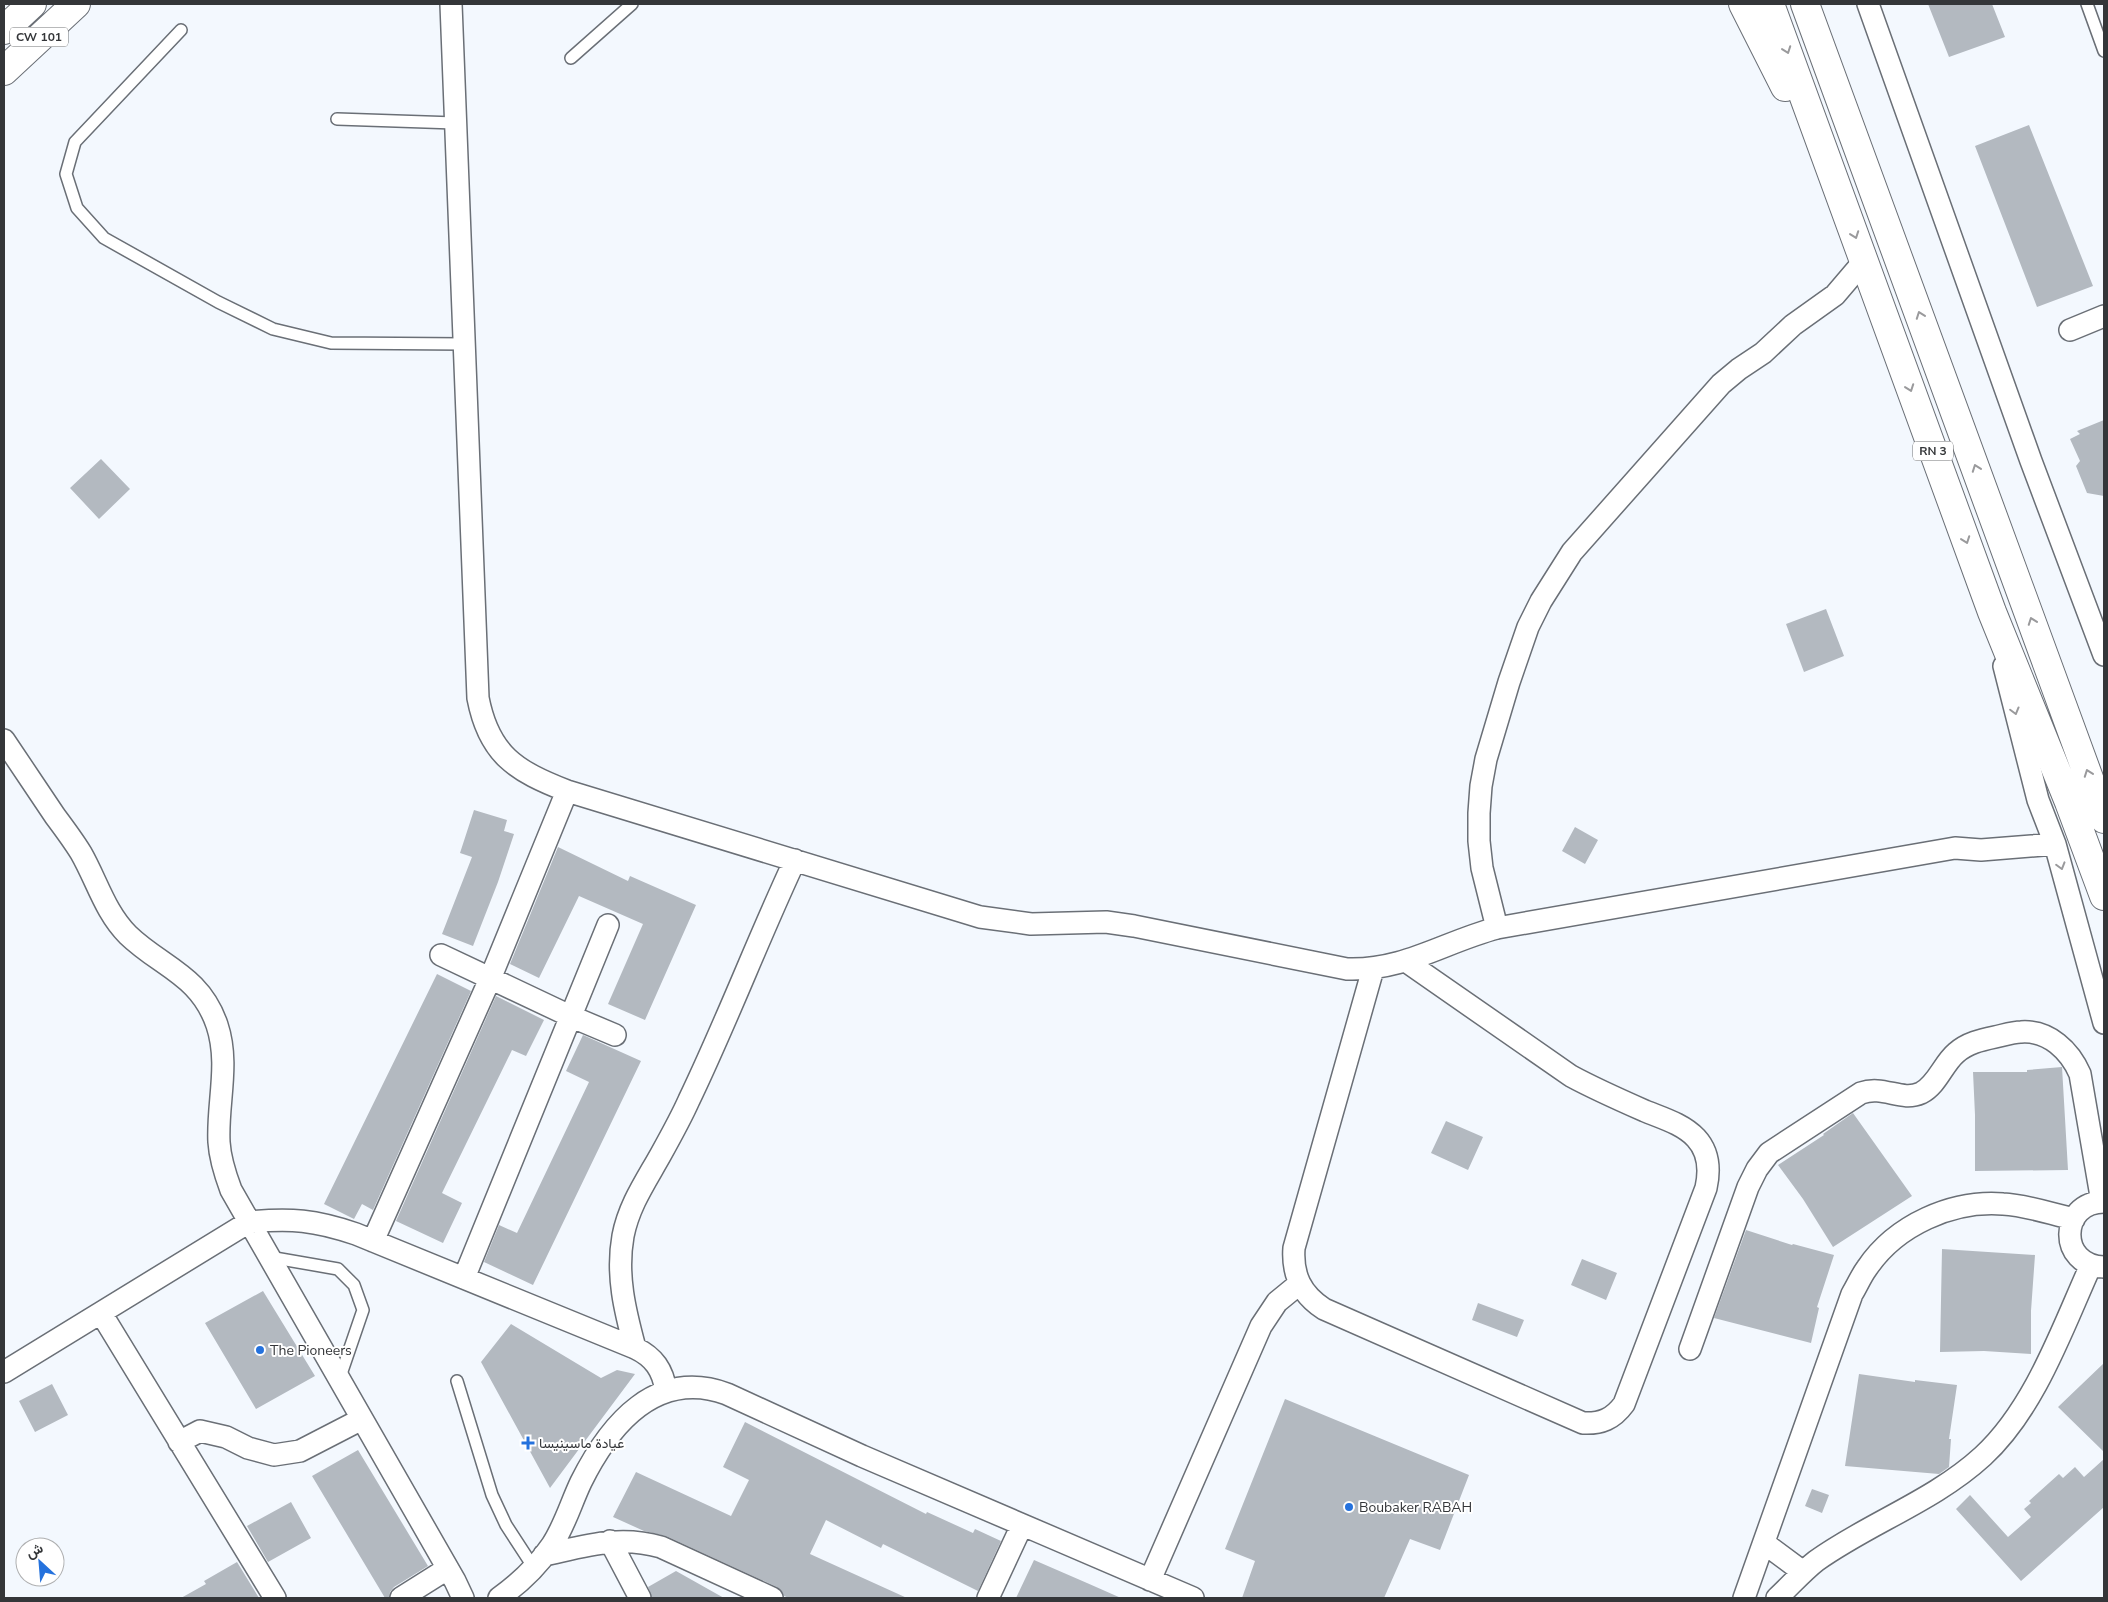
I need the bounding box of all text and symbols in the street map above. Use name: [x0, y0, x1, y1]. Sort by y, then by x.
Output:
road number: CW 101: [10, 28, 68, 46]
one-way arrow: [1781, 45, 1791, 53]
one-way arrow: [1849, 230, 1859, 239]
one-way arrow: [1916, 311, 1926, 320]
one-way arrow: [1904, 383, 1914, 391]
road number: RN 3: [1913, 442, 1953, 461]
one-way arrow: [1972, 464, 1982, 473]
one-way arrow: [1960, 536, 1970, 544]
one-way arrow: [2028, 617, 2038, 625]
one-way arrow: [2009, 706, 2019, 714]
one-way arrow: [2084, 769, 2094, 778]
one-way arrow: [2055, 862, 2066, 871]
place label: The Pioneers: [270, 1341, 352, 1360]
marker: The Pioneers: [254, 1344, 266, 1356]
place label: عيادة ماسينيسا: [539, 1434, 624, 1453]
marker: عيادة ماسينيسا: [521, 1436, 535, 1450]
place label: Boubaker RABAH: [1359, 1498, 1472, 1517]
marker: Boubaker RABAH: [1343, 1501, 1355, 1513]
north arrow: [15, 1537, 65, 1587]
text: ش: [23, 1538, 46, 1563]

